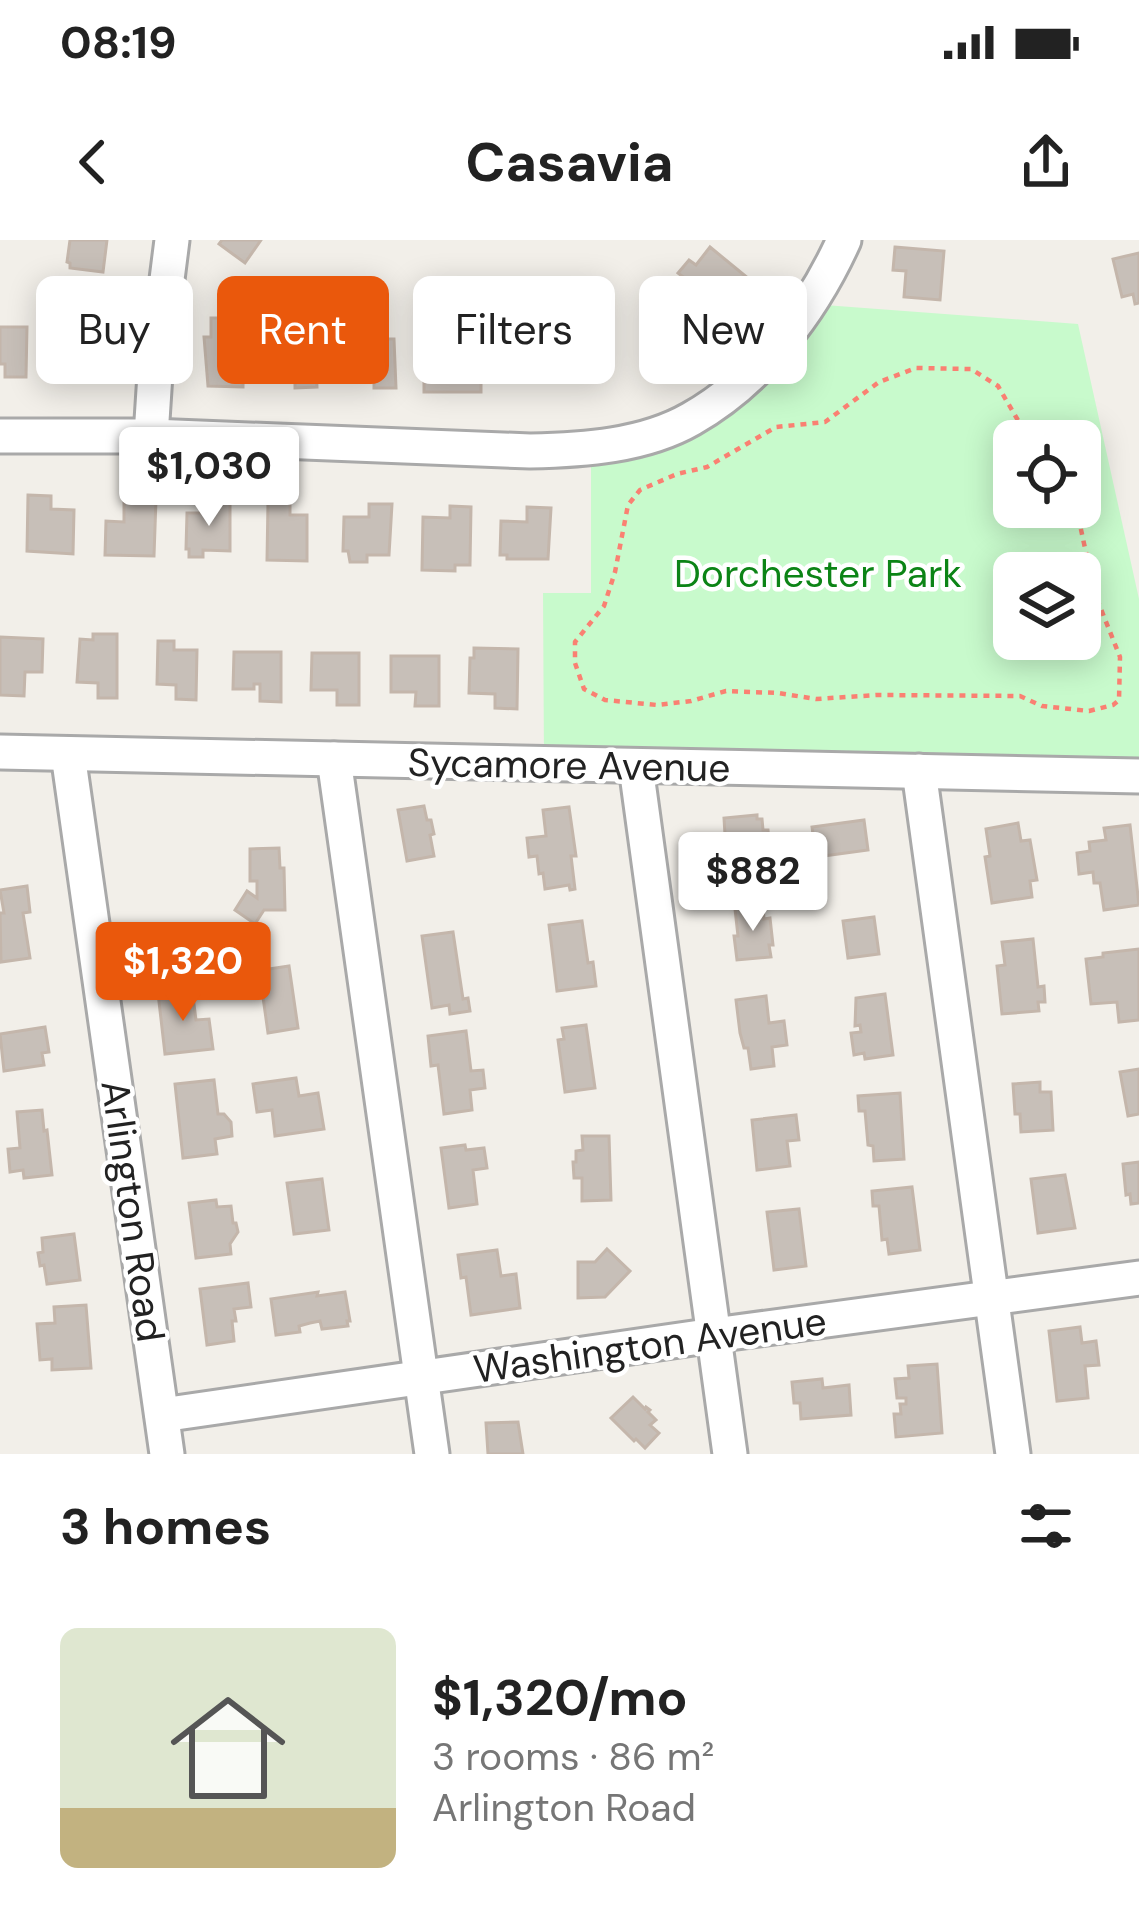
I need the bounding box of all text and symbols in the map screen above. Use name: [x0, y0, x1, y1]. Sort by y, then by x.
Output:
text: 08:19: [60, 13, 177, 72]
text: Casavia: [465, 127, 674, 198]
icon: back: [60, 129, 126, 195]
icon: share: [1013, 129, 1079, 195]
chip: Buy: [36, 276, 193, 384]
chip: Rent: [217, 276, 389, 384]
chip: Filters: [413, 276, 615, 384]
chip: New: [639, 276, 807, 384]
map controls: [993, 420, 1101, 660]
button: locate: [993, 420, 1101, 528]
pin: $1,030: [111, 427, 307, 529]
text: $1,030: [146, 440, 272, 491]
park label: Dorchester Park: [674, 548, 962, 599]
button: layers: [993, 552, 1101, 660]
street label: Sycamore Avenue: [407, 737, 731, 793]
pin: $882: [682, 832, 824, 934]
text: $882: [705, 845, 801, 896]
pin: $1,320: [85, 922, 281, 1024]
text: $1,320: [123, 935, 243, 986]
street label: Arlington Road: [89, 1077, 177, 1345]
street label: Washington Avenue: [470, 1295, 830, 1395]
text: 3 homes: [60, 1493, 271, 1560]
icon: filters: [1013, 1493, 1079, 1559]
text: $1,320/mo: [432, 1664, 688, 1731]
icon: home: [156, 1676, 300, 1820]
text: 3 rooms · 86 m²: [432, 1731, 714, 1782]
text: Arlington Road: [432, 1782, 696, 1833]

